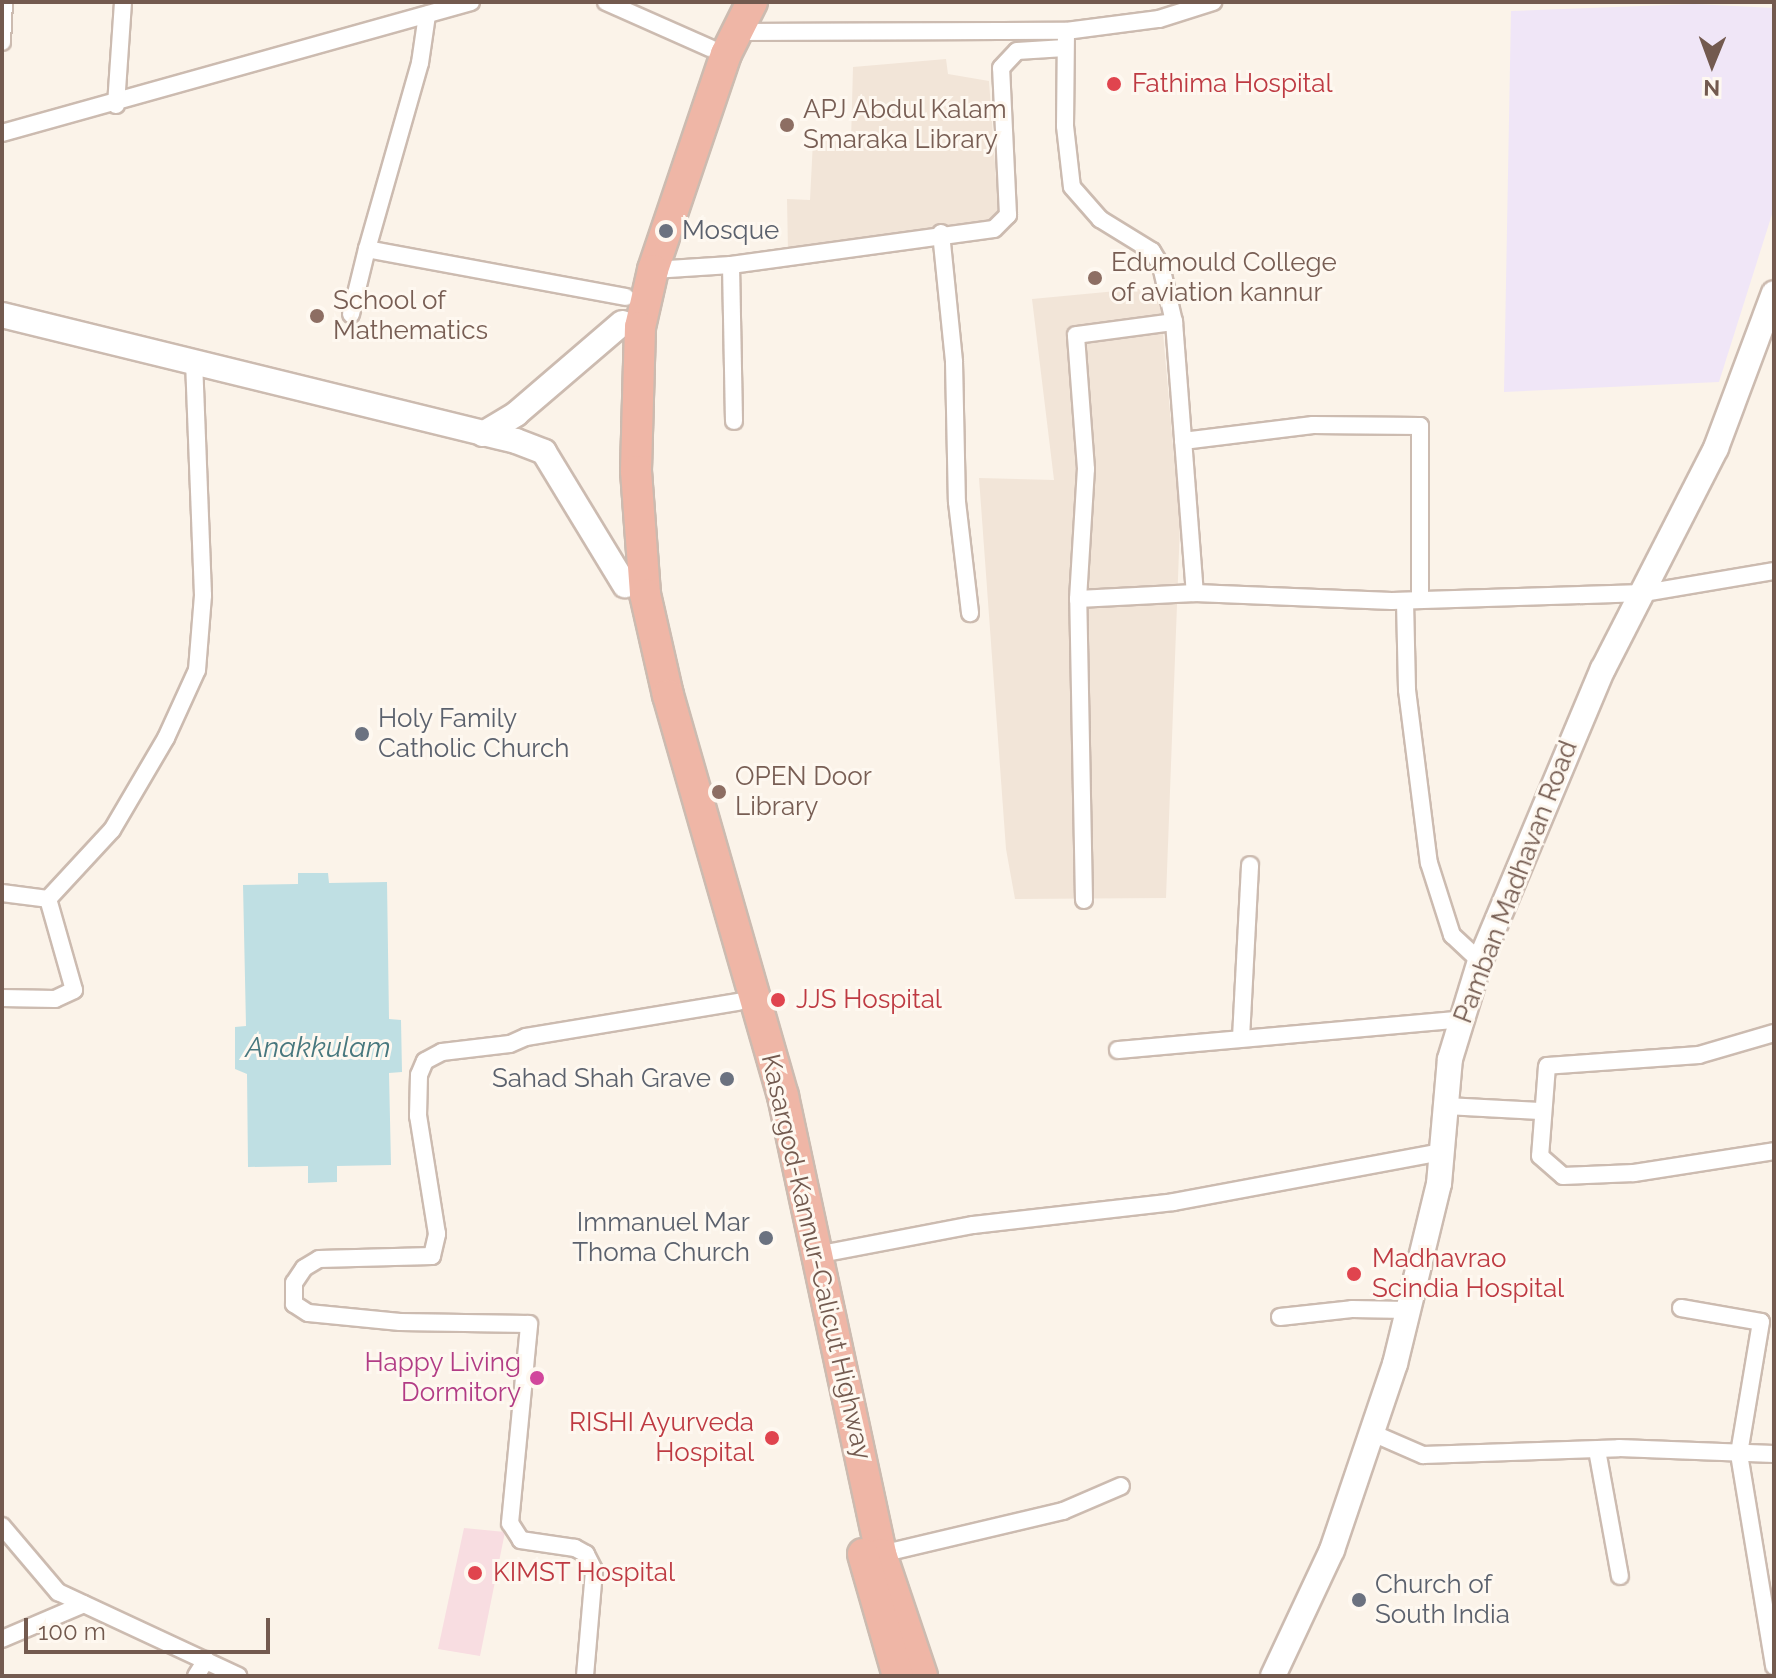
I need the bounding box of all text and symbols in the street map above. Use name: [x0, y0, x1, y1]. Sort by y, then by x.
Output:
north arrow: [1672, 24, 1752, 104]
place label: Fathima Hospital: [1132, 68, 1333, 100]
marker: Fathima Hospital: [1103, 73, 1125, 95]
text: N: [1703, 75, 1720, 101]
place label: APJ Abdul Kalam Smaraka Library: [803, 94, 1008, 156]
marker: APJ Abdul Kalam Smaraka Library: [778, 116, 796, 134]
place label: Mosque: [682, 215, 779, 247]
marker: Mosque: [657, 222, 675, 240]
place label: Edumould College of aviation kannur: [1111, 247, 1337, 308]
marker: Edumould College of aviation kannur: [1086, 269, 1104, 287]
place label: School of Mathematics: [333, 285, 488, 346]
marker: School of Mathematics: [308, 307, 326, 325]
place label: Holy Family Catholic Church: [378, 703, 569, 764]
marker: Holy Family Catholic Church: [353, 725, 371, 743]
street label: Pamban Madhavan Road: [1448, 736, 1584, 1028]
place label: OPEN Door Library: [735, 761, 872, 822]
marker: OPEN Door Library: [710, 783, 728, 801]
place label: JJS Hospital: [796, 984, 942, 1016]
marker: JJS Hospital: [767, 989, 789, 1011]
water label: Anakkulam: [245, 1031, 391, 1065]
street label: Kasargod-Kannur-Calicut Highway: [754, 1051, 878, 1463]
place label: Sahad Shah Grave: [492, 1063, 711, 1095]
marker: Sahad Shah Grave: [718, 1070, 736, 1088]
place label: Immanuel Mar Thoma Church: [572, 1207, 750, 1268]
marker: Immanuel Mar Thoma Church: [757, 1229, 775, 1247]
place label: Madhavrao Scindia Hospital: [1372, 1243, 1564, 1304]
marker: Madhavrao Scindia Hospital: [1343, 1263, 1365, 1285]
place label: Happy Living Dormitory: [364, 1347, 521, 1408]
marker: Happy Living Dormitory: [528, 1369, 546, 1387]
place label: RISHI Ayurveda Hospital: [568, 1407, 754, 1468]
marker: RISHI Ayurveda Hospital: [761, 1427, 783, 1449]
place label: KIMST Hospital: [493, 1557, 676, 1589]
marker: KIMST Hospital: [464, 1562, 486, 1584]
place label: Church of South India: [1375, 1569, 1510, 1630]
marker: Church of South India: [1350, 1591, 1368, 1609]
scale bar: [28, 1602, 274, 1652]
text: 100 m: [38, 1617, 106, 1646]

